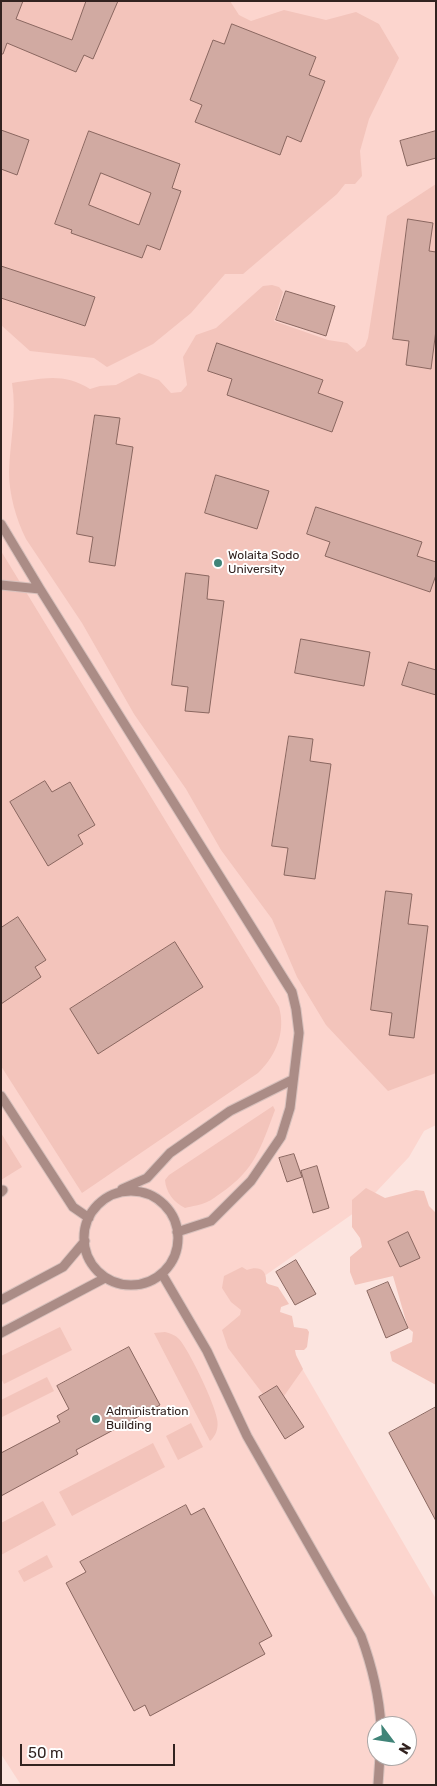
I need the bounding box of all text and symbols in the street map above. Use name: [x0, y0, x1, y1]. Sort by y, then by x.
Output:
place label: Wolaita Sodo University: [228, 549, 299, 577]
marker: Wolaita Sodo University: [212, 557, 224, 569]
place label: Administration Building: [106, 1405, 188, 1433]
marker: Administration Building: [90, 1413, 102, 1425]
north arrow: [367, 1716, 417, 1766]
scale bar: [22, 1734, 178, 1766]
text: N: [395, 1740, 414, 1757]
text: 50 m: [28, 1744, 63, 1762]

